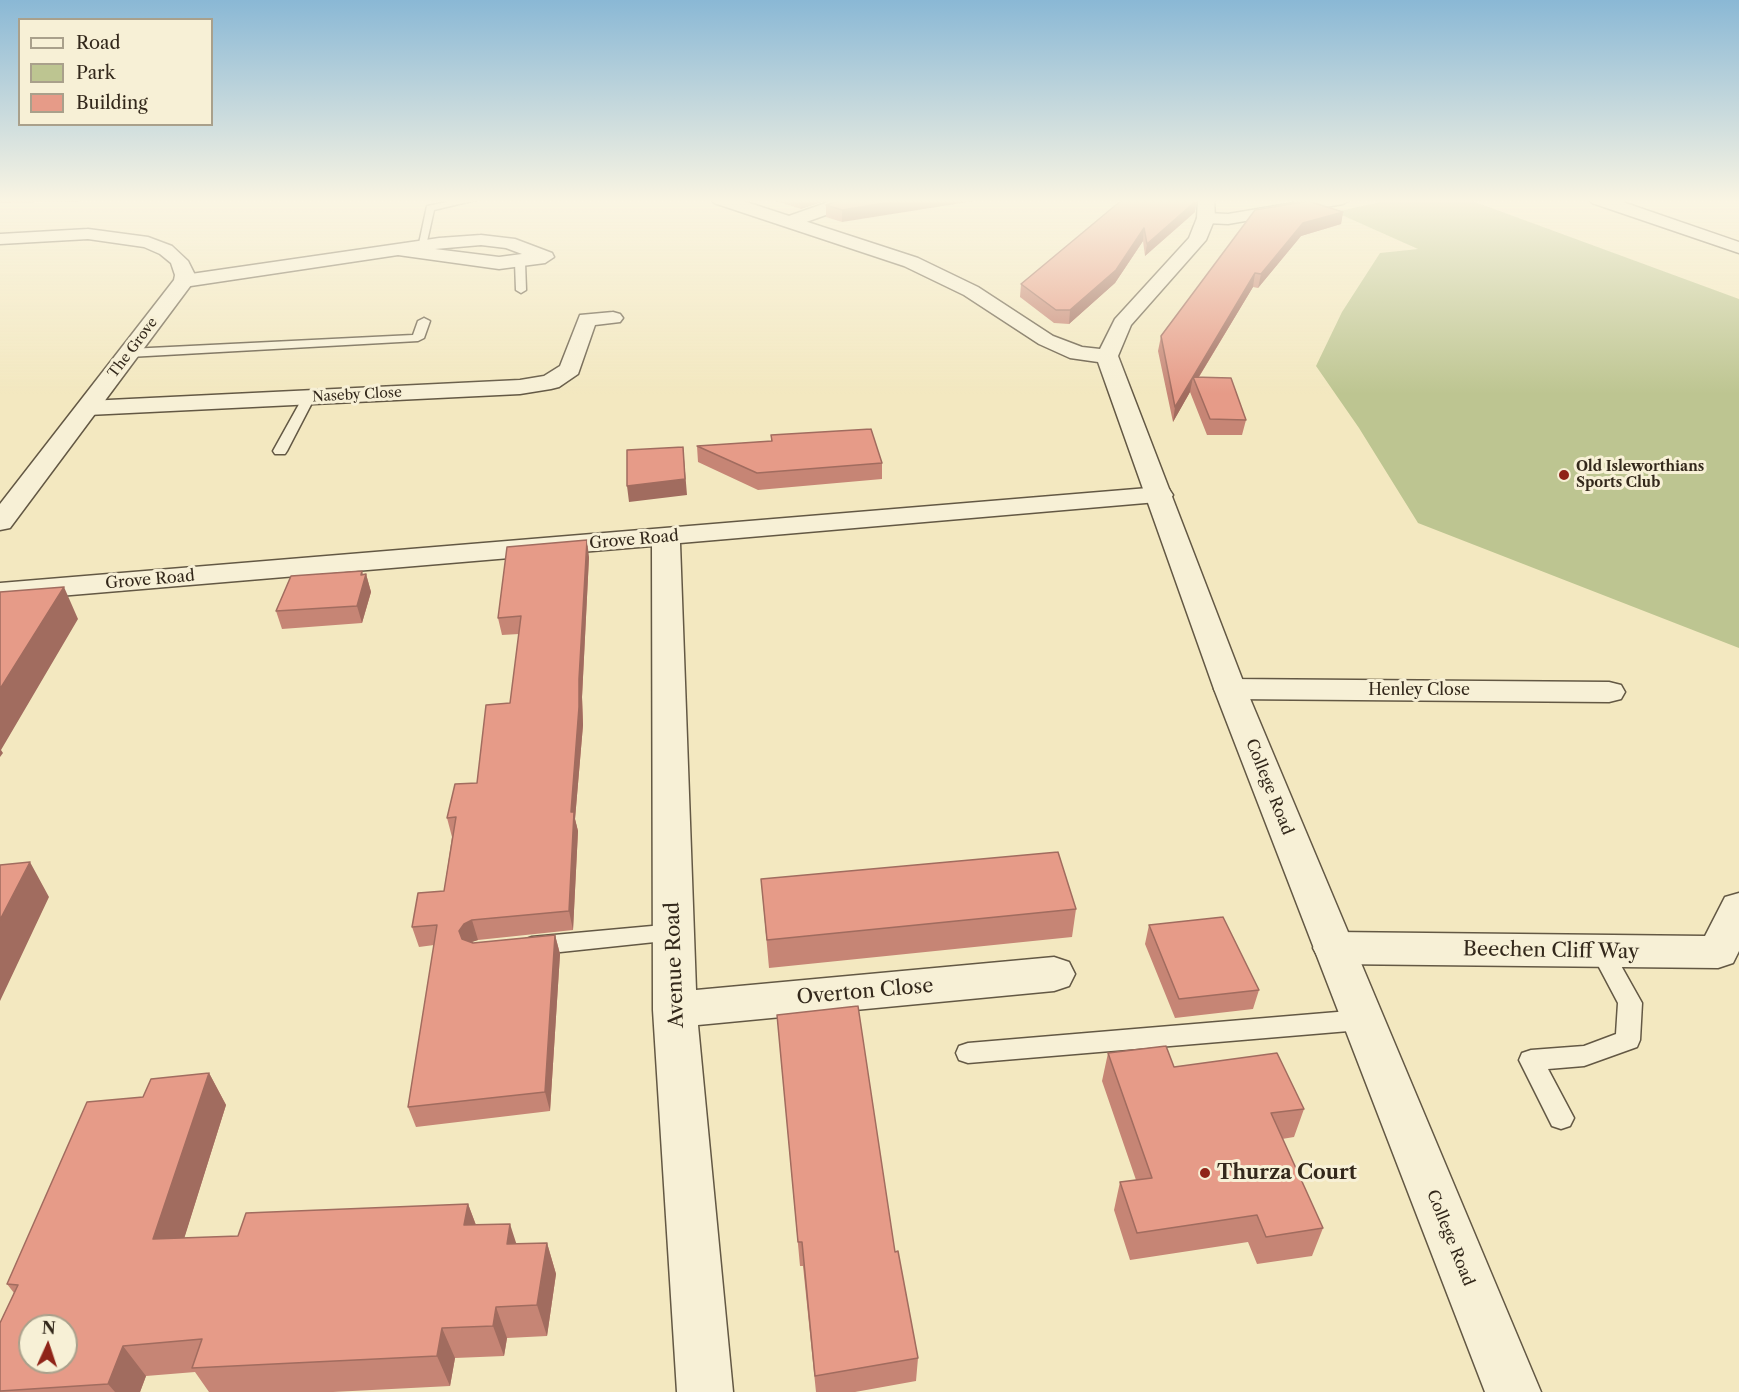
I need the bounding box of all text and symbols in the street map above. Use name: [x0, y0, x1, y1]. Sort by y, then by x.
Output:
legend: [18, 18, 213, 126]
text: Road: [76, 32, 121, 54]
text: Park: [76, 62, 115, 84]
text: Building: [76, 92, 148, 114]
street label: The Grove: [105, 315, 161, 381]
street label: Naseby Close: [312, 384, 402, 406]
place label: Old Isleworthians Sports Club: [1576, 459, 1704, 491]
marker: Old Isleworthians Sports Club: [1557, 468, 1571, 482]
street label: Grove Road: [588, 527, 680, 553]
street label: Grove Road: [104, 567, 196, 593]
street label: Henley Close: [1368, 680, 1470, 700]
street label: College Road: [1241, 736, 1297, 838]
street label: Avenue Road: [661, 902, 689, 1028]
street label: Beechen Cliff Way: [1463, 937, 1639, 965]
street label: Overton Close: [796, 974, 934, 1010]
place label: Thurza Court: [1217, 1161, 1357, 1185]
marker: Thurza Court: [1198, 1166, 1212, 1180]
street label: College Road: [1422, 1187, 1478, 1289]
north arrow: [18, 1314, 78, 1374]
text: N: [41, 1318, 56, 1338]

